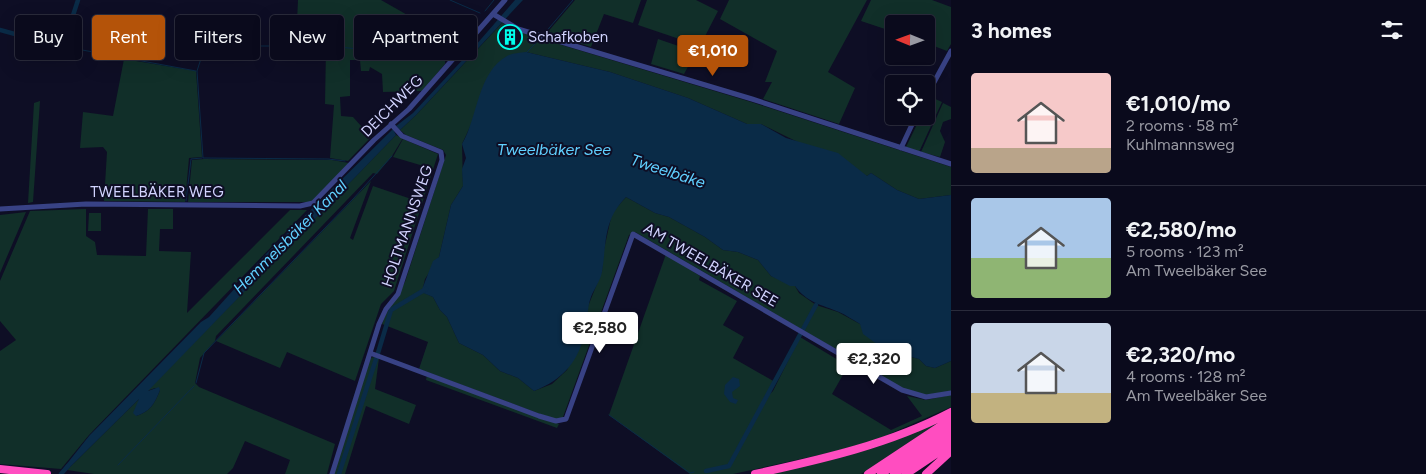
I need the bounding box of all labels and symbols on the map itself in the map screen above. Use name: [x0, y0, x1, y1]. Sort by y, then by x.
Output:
north arrow: [885, 15, 935, 65]
building icon: Schafkoben: [497, 24, 523, 50]
place label: Schafkoben: [528, 28, 608, 46]
pin: €1,010: [672, 34, 754, 77]
street label: DEICHWEG: [357, 71, 427, 141]
water label: Tweelbäker See: [497, 140, 611, 159]
water label: Tweelbäke: [628, 150, 708, 192]
street label: HOLTMANNSWEG: [378, 163, 436, 289]
water label: Hemmelsbäker Kanal: [229, 176, 351, 298]
street label: TWEELBÄKER WEG: [90, 183, 224, 201]
street label: AM TWEELBÄKER SEE: [641, 219, 781, 311]
pin: €2,580: [559, 312, 641, 354]
pin: €2,320: [833, 342, 915, 385]

